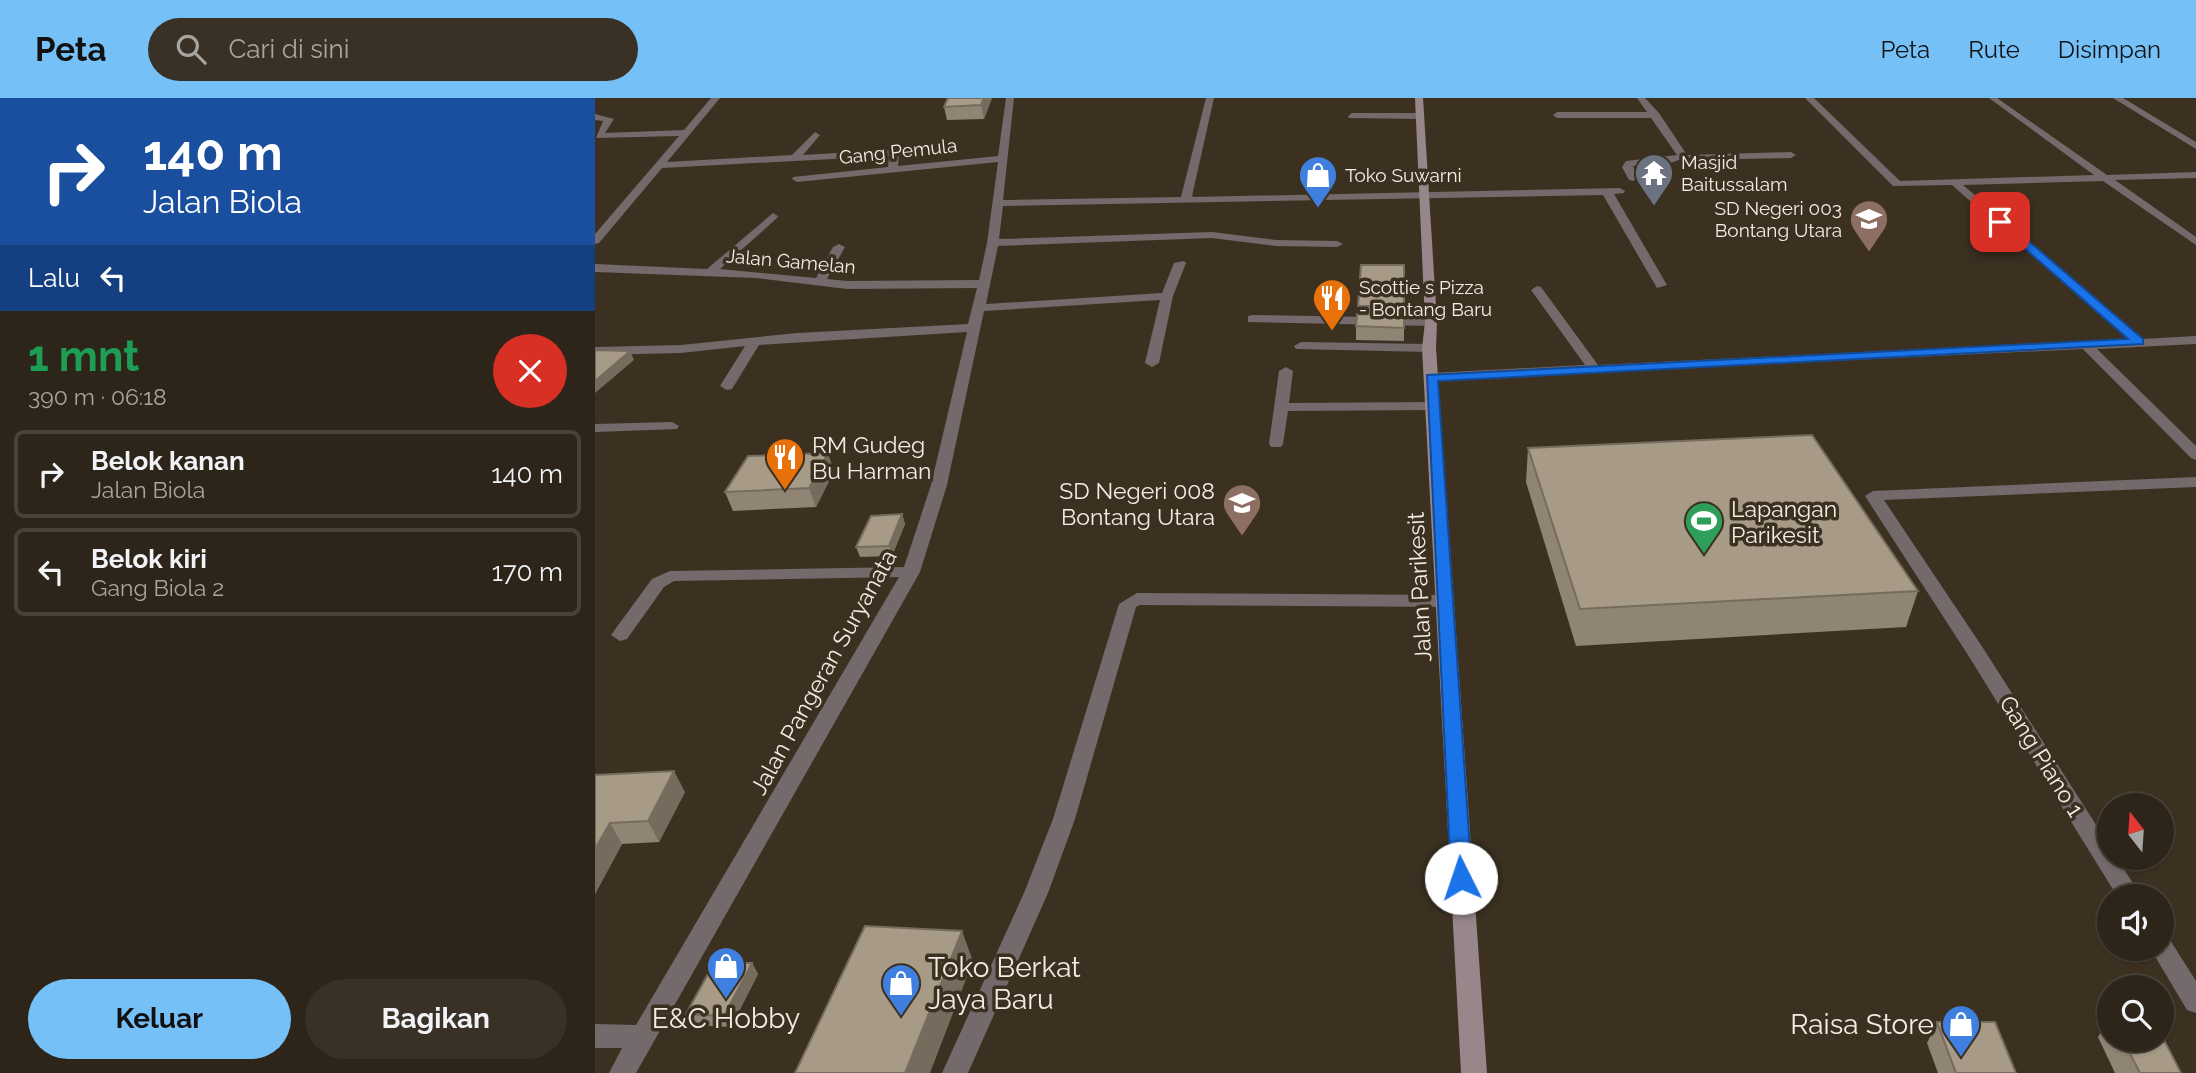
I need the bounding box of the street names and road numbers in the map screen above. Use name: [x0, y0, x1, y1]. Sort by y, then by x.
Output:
street label: Gang Pemula: [838, 134, 958, 168]
street label: Jalan Gamelan: [725, 244, 857, 278]
street label: Jalan Parikesit: [1402, 511, 1436, 663]
street label: Jalan Pangeran Suryanata: [744, 545, 902, 799]
street label: Gang Piano 1: [1994, 691, 2090, 821]

